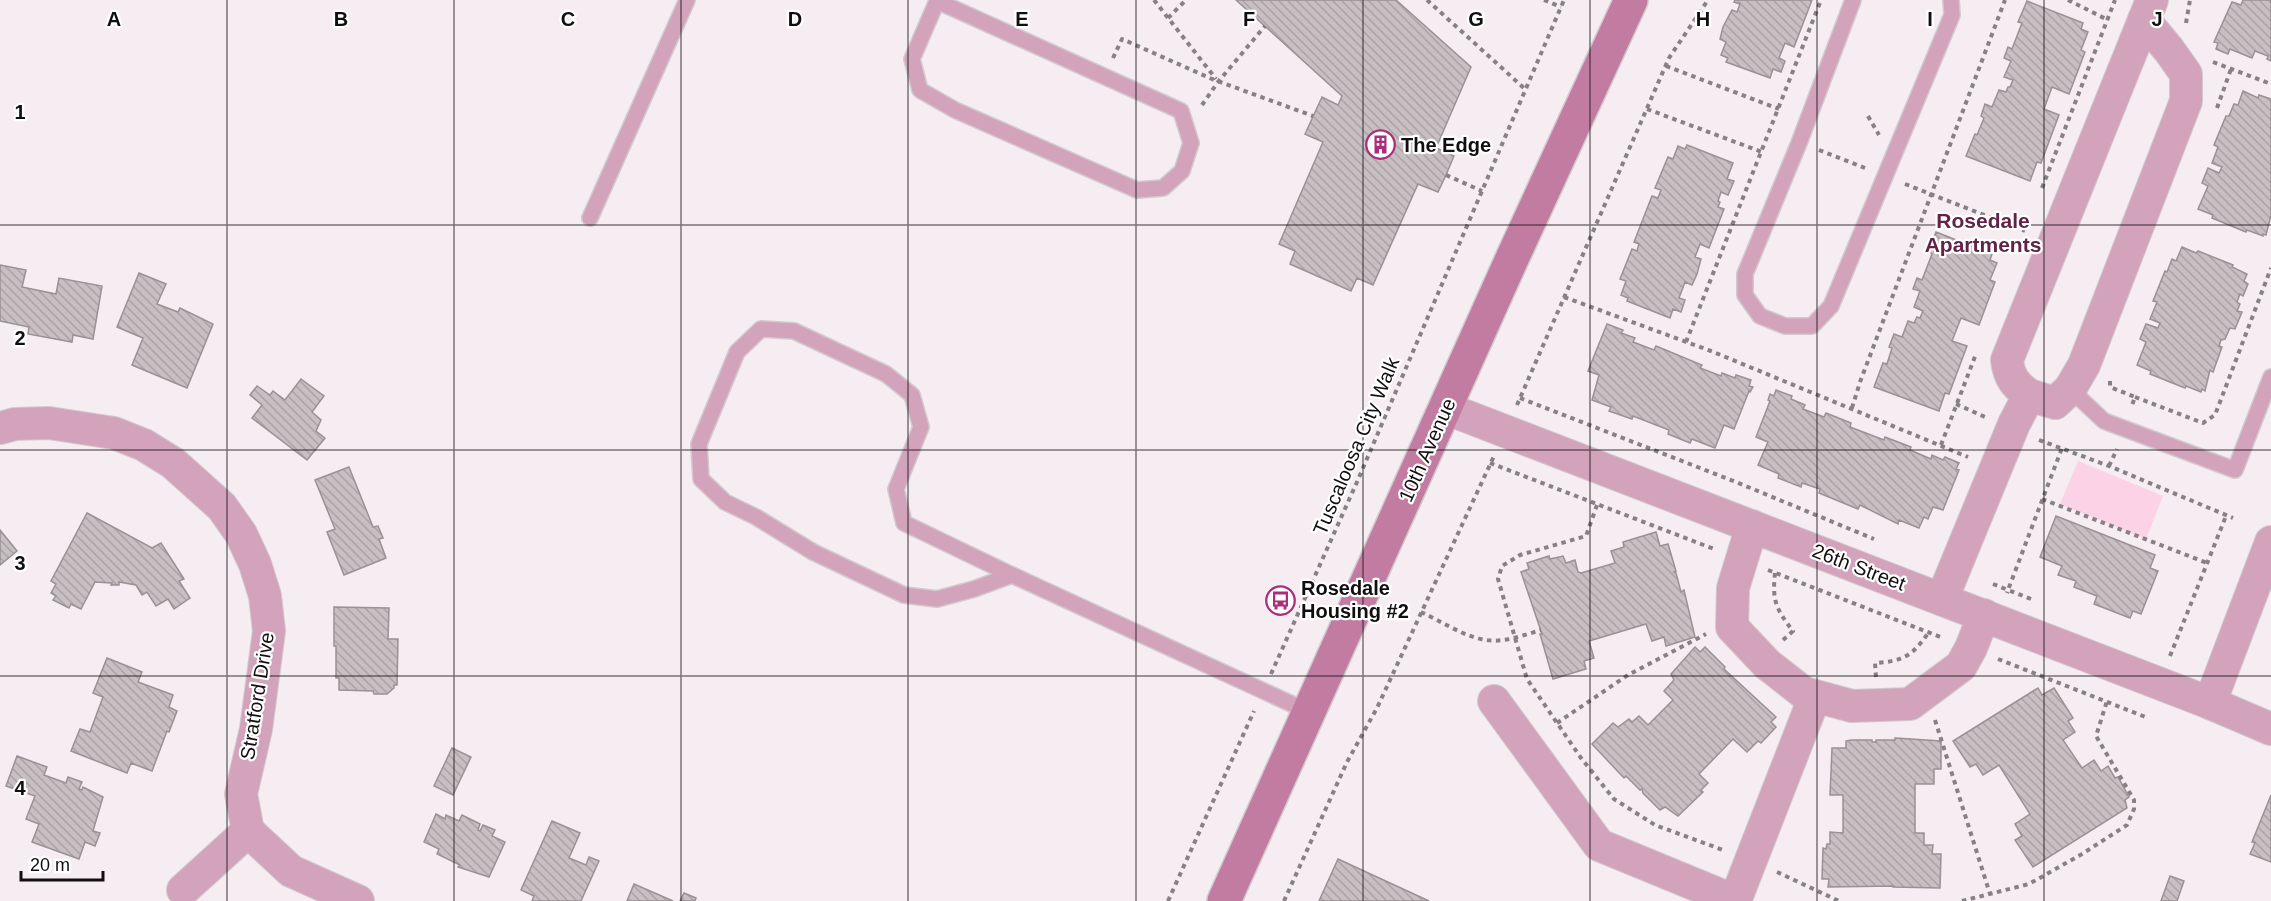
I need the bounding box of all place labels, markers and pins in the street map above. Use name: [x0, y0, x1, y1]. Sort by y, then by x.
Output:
building icon: The Edge: [1364, 129, 1396, 161]
place label: The Edge: [1401, 134, 1491, 156]
place label: Rosedale Housing #2: [1301, 577, 1409, 622]
bus stop icon: Rosedale Housing #2: [1264, 584, 1296, 616]

